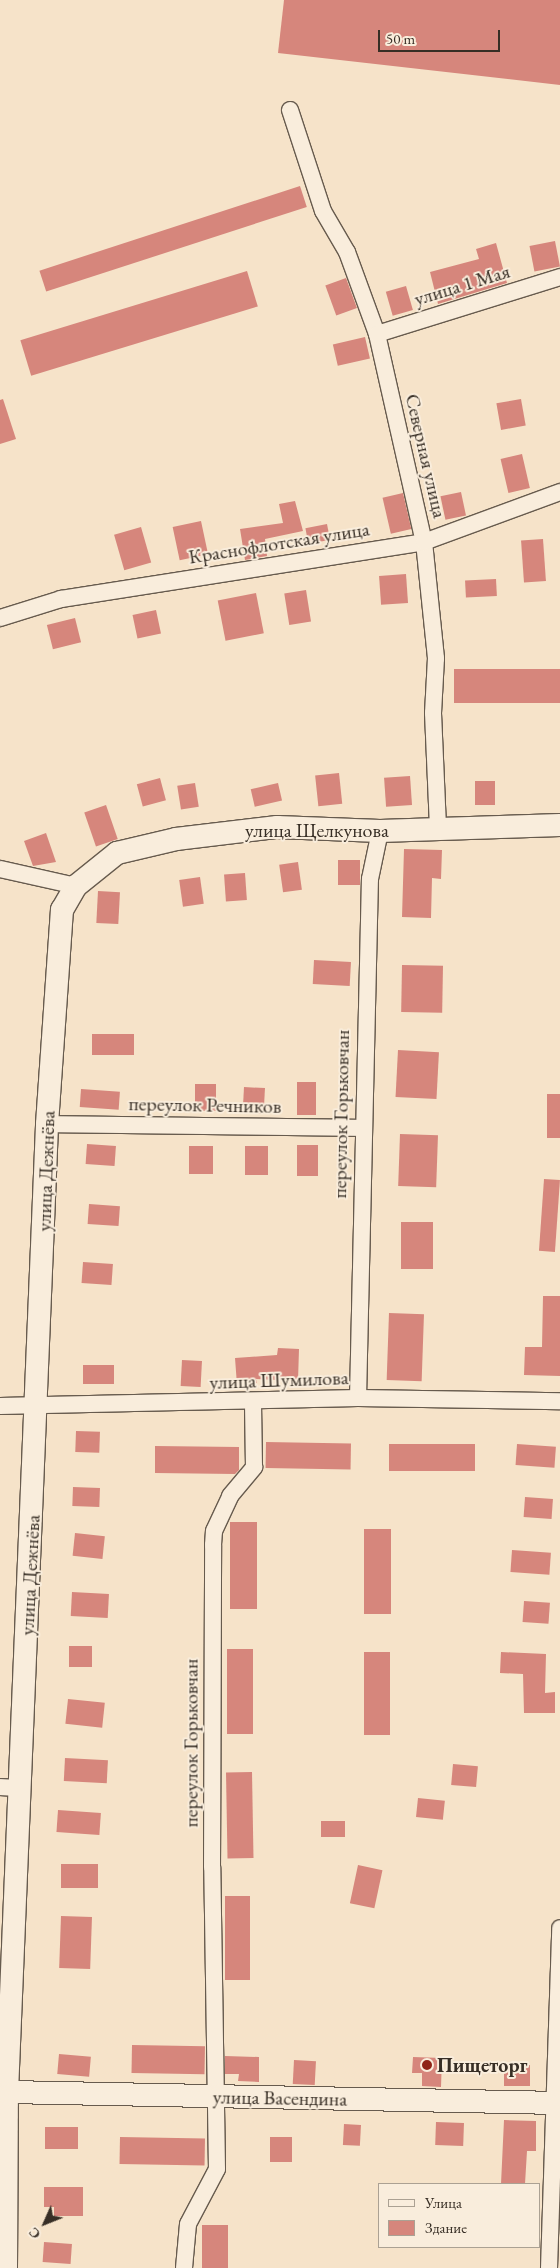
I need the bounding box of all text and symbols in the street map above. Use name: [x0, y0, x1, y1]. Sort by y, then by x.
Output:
scale bar: [380, 20, 502, 52]
text: 50 m: [386, 29, 415, 48]
street label: улица 1 Мая: [411, 259, 513, 311]
street label: Северная улица: [400, 392, 452, 520]
street label: Краснофлотская улица: [187, 517, 371, 569]
street label: улица Щелкунова: [245, 818, 389, 842]
street label: переулок Горьковчан: [328, 1029, 354, 1199]
street label: переулок Речников: [128, 1092, 282, 1118]
street label: улица Дежнёва: [32, 1110, 60, 1232]
street label: улица Шумилова: [209, 1366, 349, 1394]
street label: улица Дежнёва: [15, 1514, 45, 1636]
street label: переулок Горьковчан: [179, 1659, 203, 1827]
place label: Пищеторг: [437, 2053, 527, 2077]
marker: Пищеторг: [421, 2059, 433, 2071]
street label: улица Васендина: [213, 2085, 347, 2111]
legend: [378, 2183, 540, 2248]
text: Улица: [425, 2193, 462, 2212]
north arrow: [20, 2198, 70, 2248]
text: Здание: [425, 2218, 467, 2237]
text: С: [24, 2224, 44, 2243]

